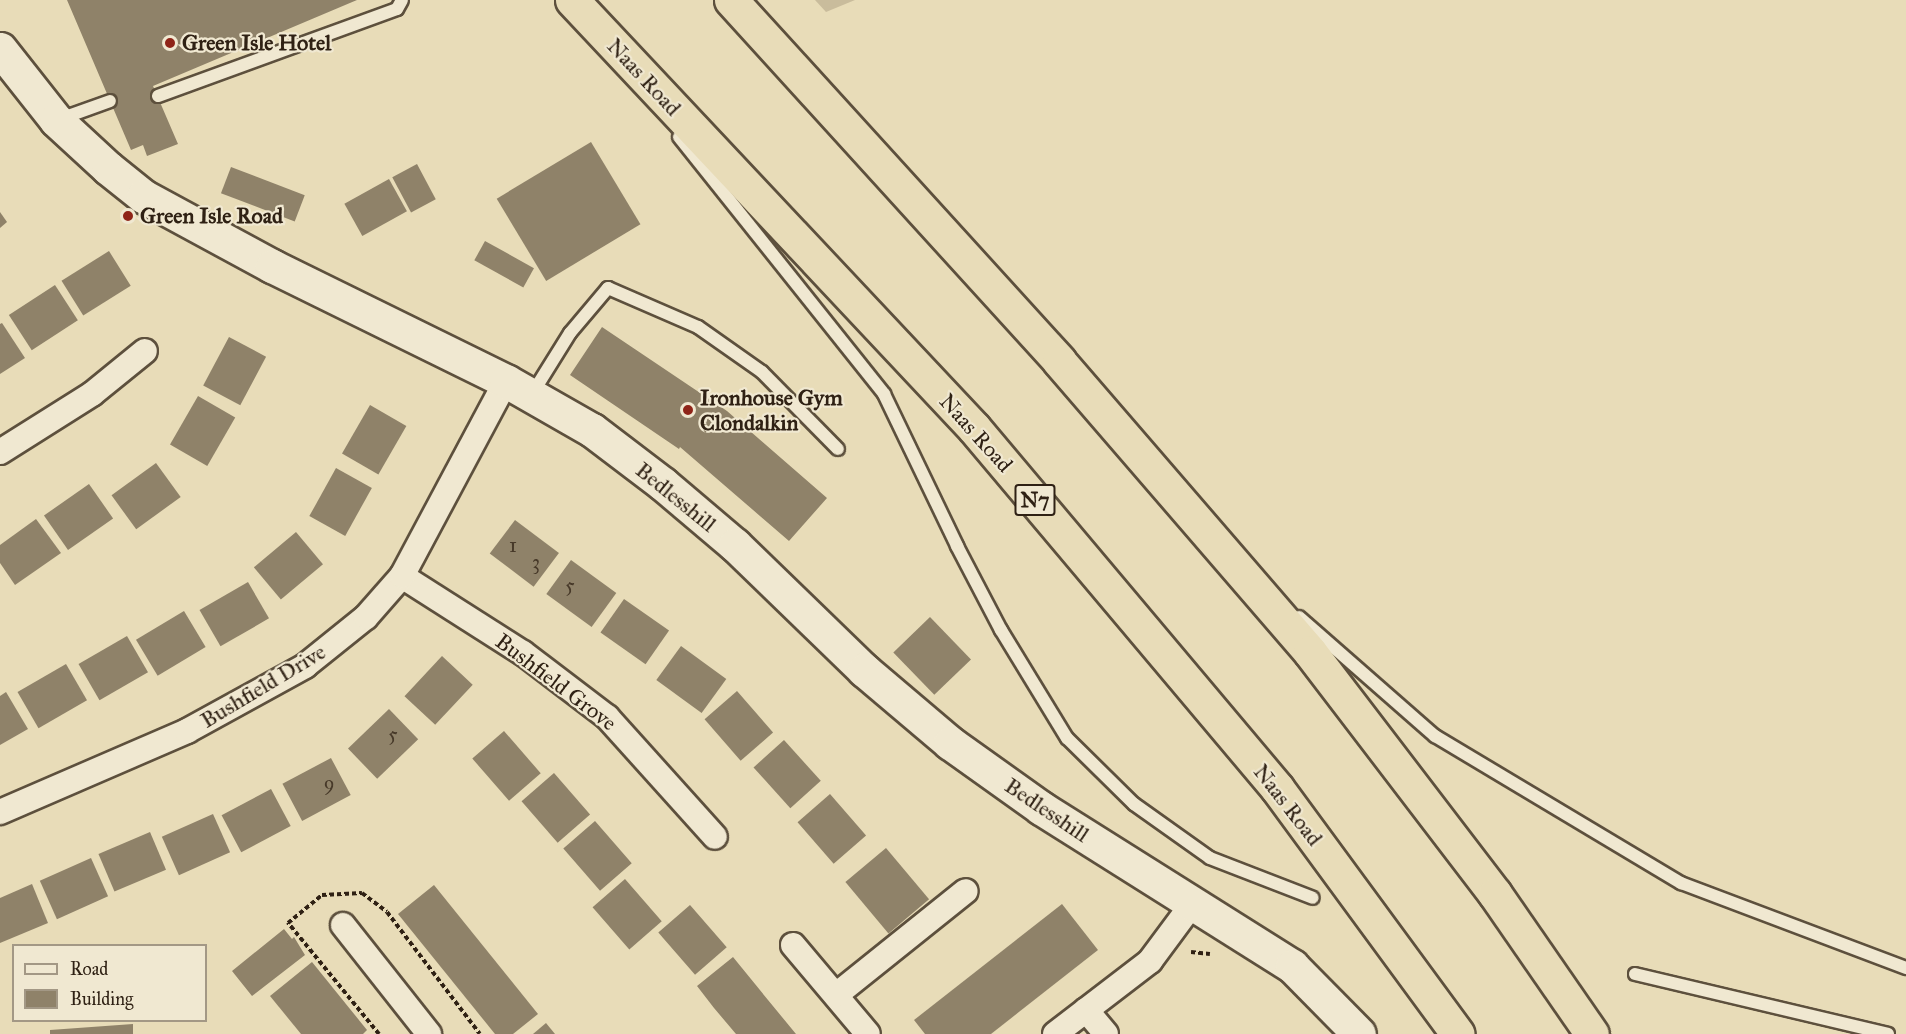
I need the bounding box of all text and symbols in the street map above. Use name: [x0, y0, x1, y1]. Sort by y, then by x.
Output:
place label: Green Isle Hotel: [182, 30, 331, 56]
street label: Naas Road: [601, 33, 687, 121]
marker: Green Isle Hotel: [163, 36, 177, 50]
place label: Green Isle Road: [140, 203, 283, 229]
marker: Green Isle Road: [121, 209, 135, 223]
place label: Ironhouse Gym Clondalkin: [700, 384, 843, 436]
street label: Naas Road: [934, 388, 1018, 478]
marker: Ironhouse Gym Clondalkin: [681, 403, 695, 417]
street label: Bedlesshill: [630, 457, 722, 537]
road number: N7: [1014, 482, 1056, 518]
house number: 1: [509, 533, 517, 557]
house number: 3: [532, 550, 540, 574]
house number: 5: [565, 573, 575, 597]
street label: Bushfield Grove: [490, 628, 622, 736]
street label: Bushfield Drive: [196, 638, 330, 734]
house number: 5: [388, 722, 398, 746]
street label: Naas Road: [1248, 759, 1328, 851]
house number: 9: [324, 771, 334, 795]
street label: Bedlesshill: [1000, 772, 1094, 848]
legend: [12, 944, 207, 1022]
text: Road: [70, 958, 108, 980]
text: Building: [70, 988, 133, 1010]

